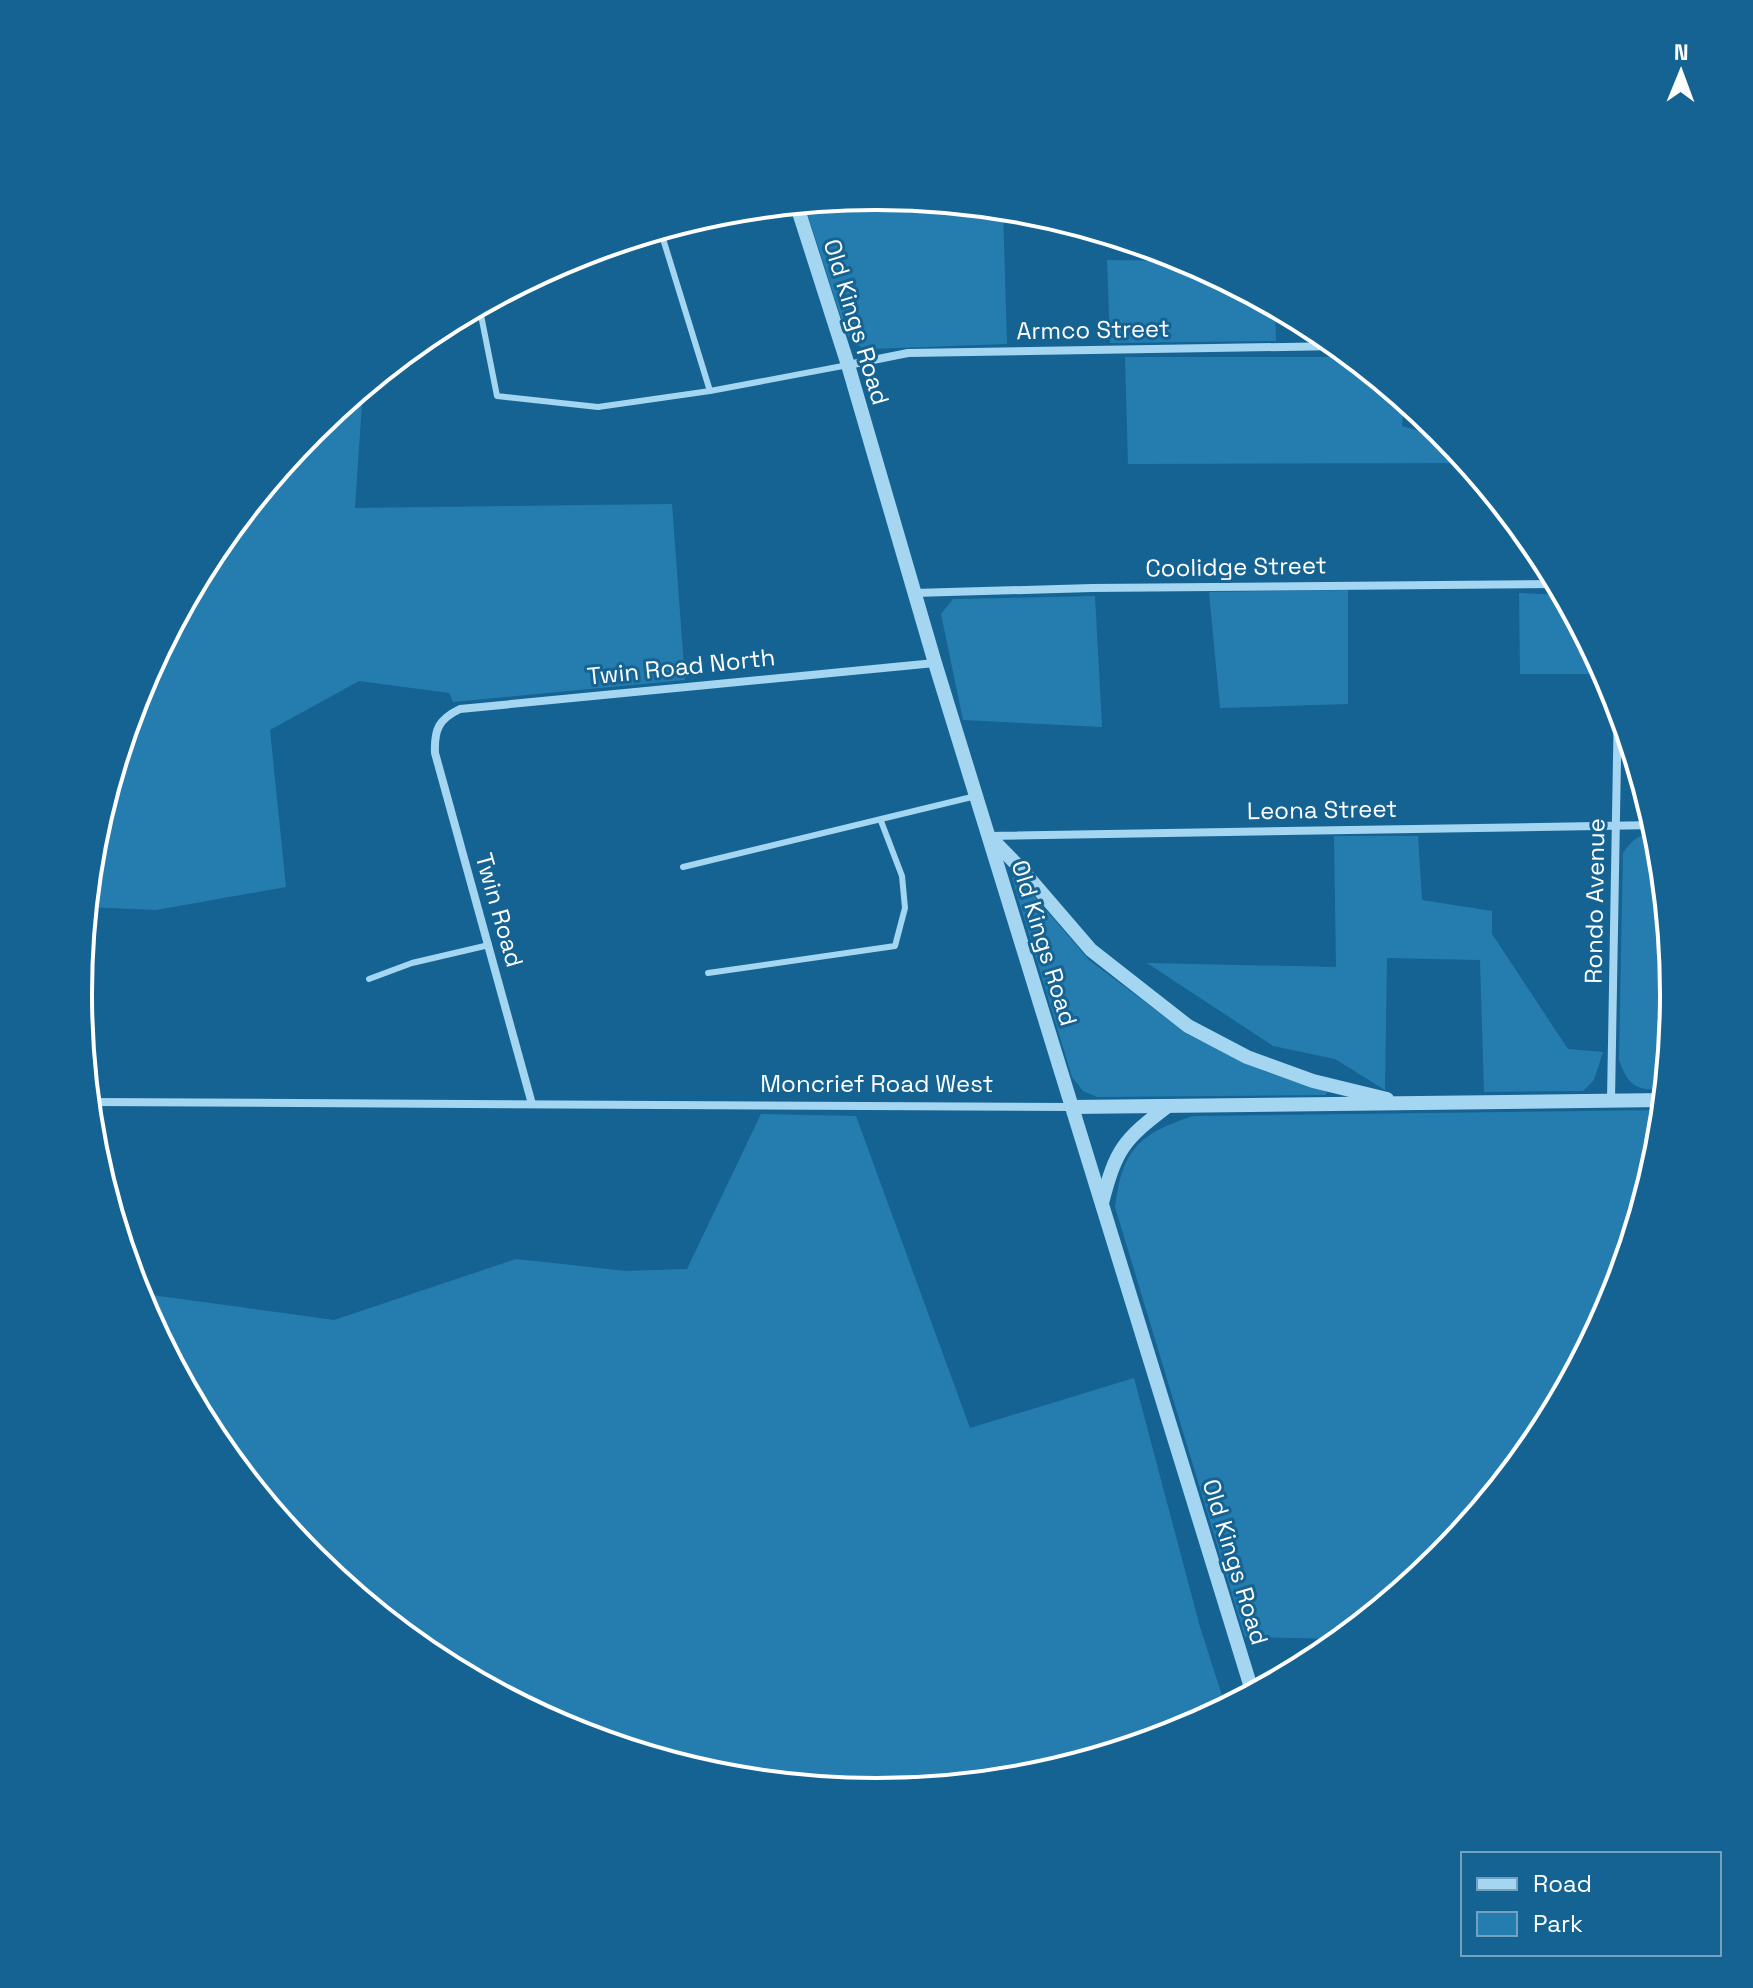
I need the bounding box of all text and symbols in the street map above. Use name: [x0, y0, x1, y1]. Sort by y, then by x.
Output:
north arrow: [1641, 32, 1721, 112]
text: N: [1674, 38, 1689, 66]
street label: Old Kings Road: [817, 235, 896, 409]
street label: Armco Street: [1016, 313, 1170, 346]
street label: Coolidge Street: [1145, 549, 1327, 584]
street label: Twin Road North: [585, 641, 777, 692]
street label: Leona Street: [1247, 793, 1397, 826]
street label: Rondo Avenue: [1578, 818, 1611, 984]
street label: Twin Road: [468, 849, 531, 970]
street label: Old Kings Road: [1005, 856, 1084, 1030]
street label: Moncrief Road West: [760, 1068, 994, 1099]
street label: Old Kings Road: [1196, 1475, 1275, 1649]
legend: [1461, 1852, 1721, 1956]
text: Road: [1533, 1868, 1592, 1899]
text: Park: [1533, 1908, 1583, 1939]

